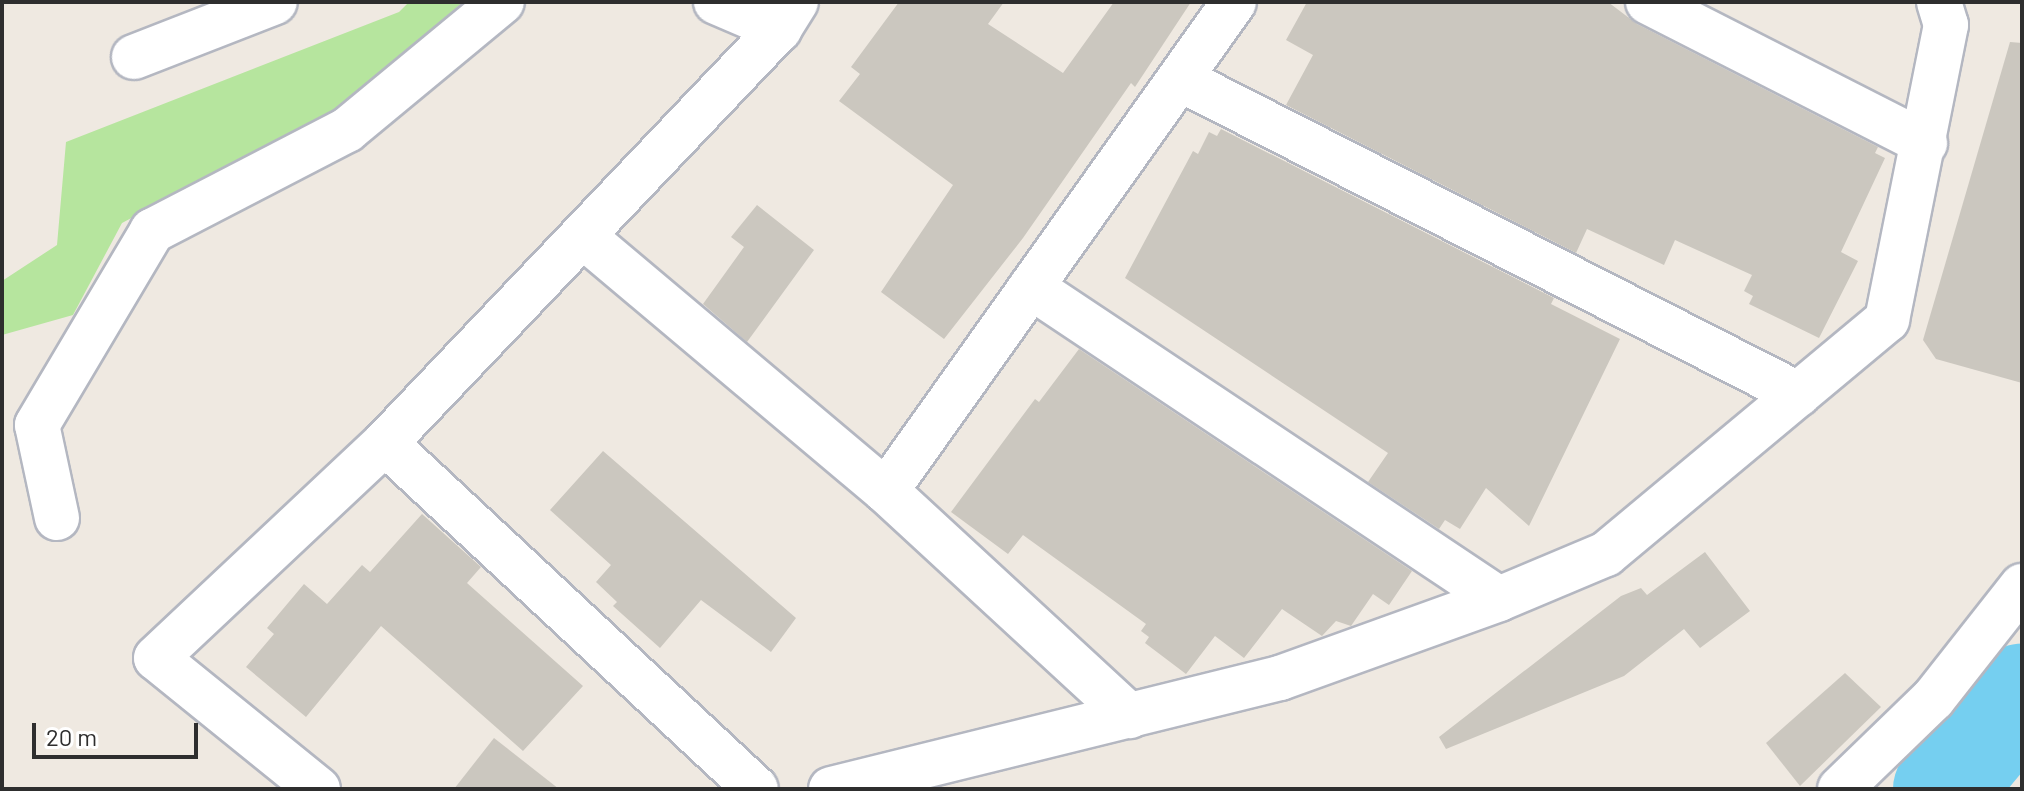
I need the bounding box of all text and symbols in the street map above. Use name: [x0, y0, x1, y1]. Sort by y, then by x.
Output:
scale bar: [36, 707, 202, 757]
text: 20 m: [46, 722, 97, 751]

